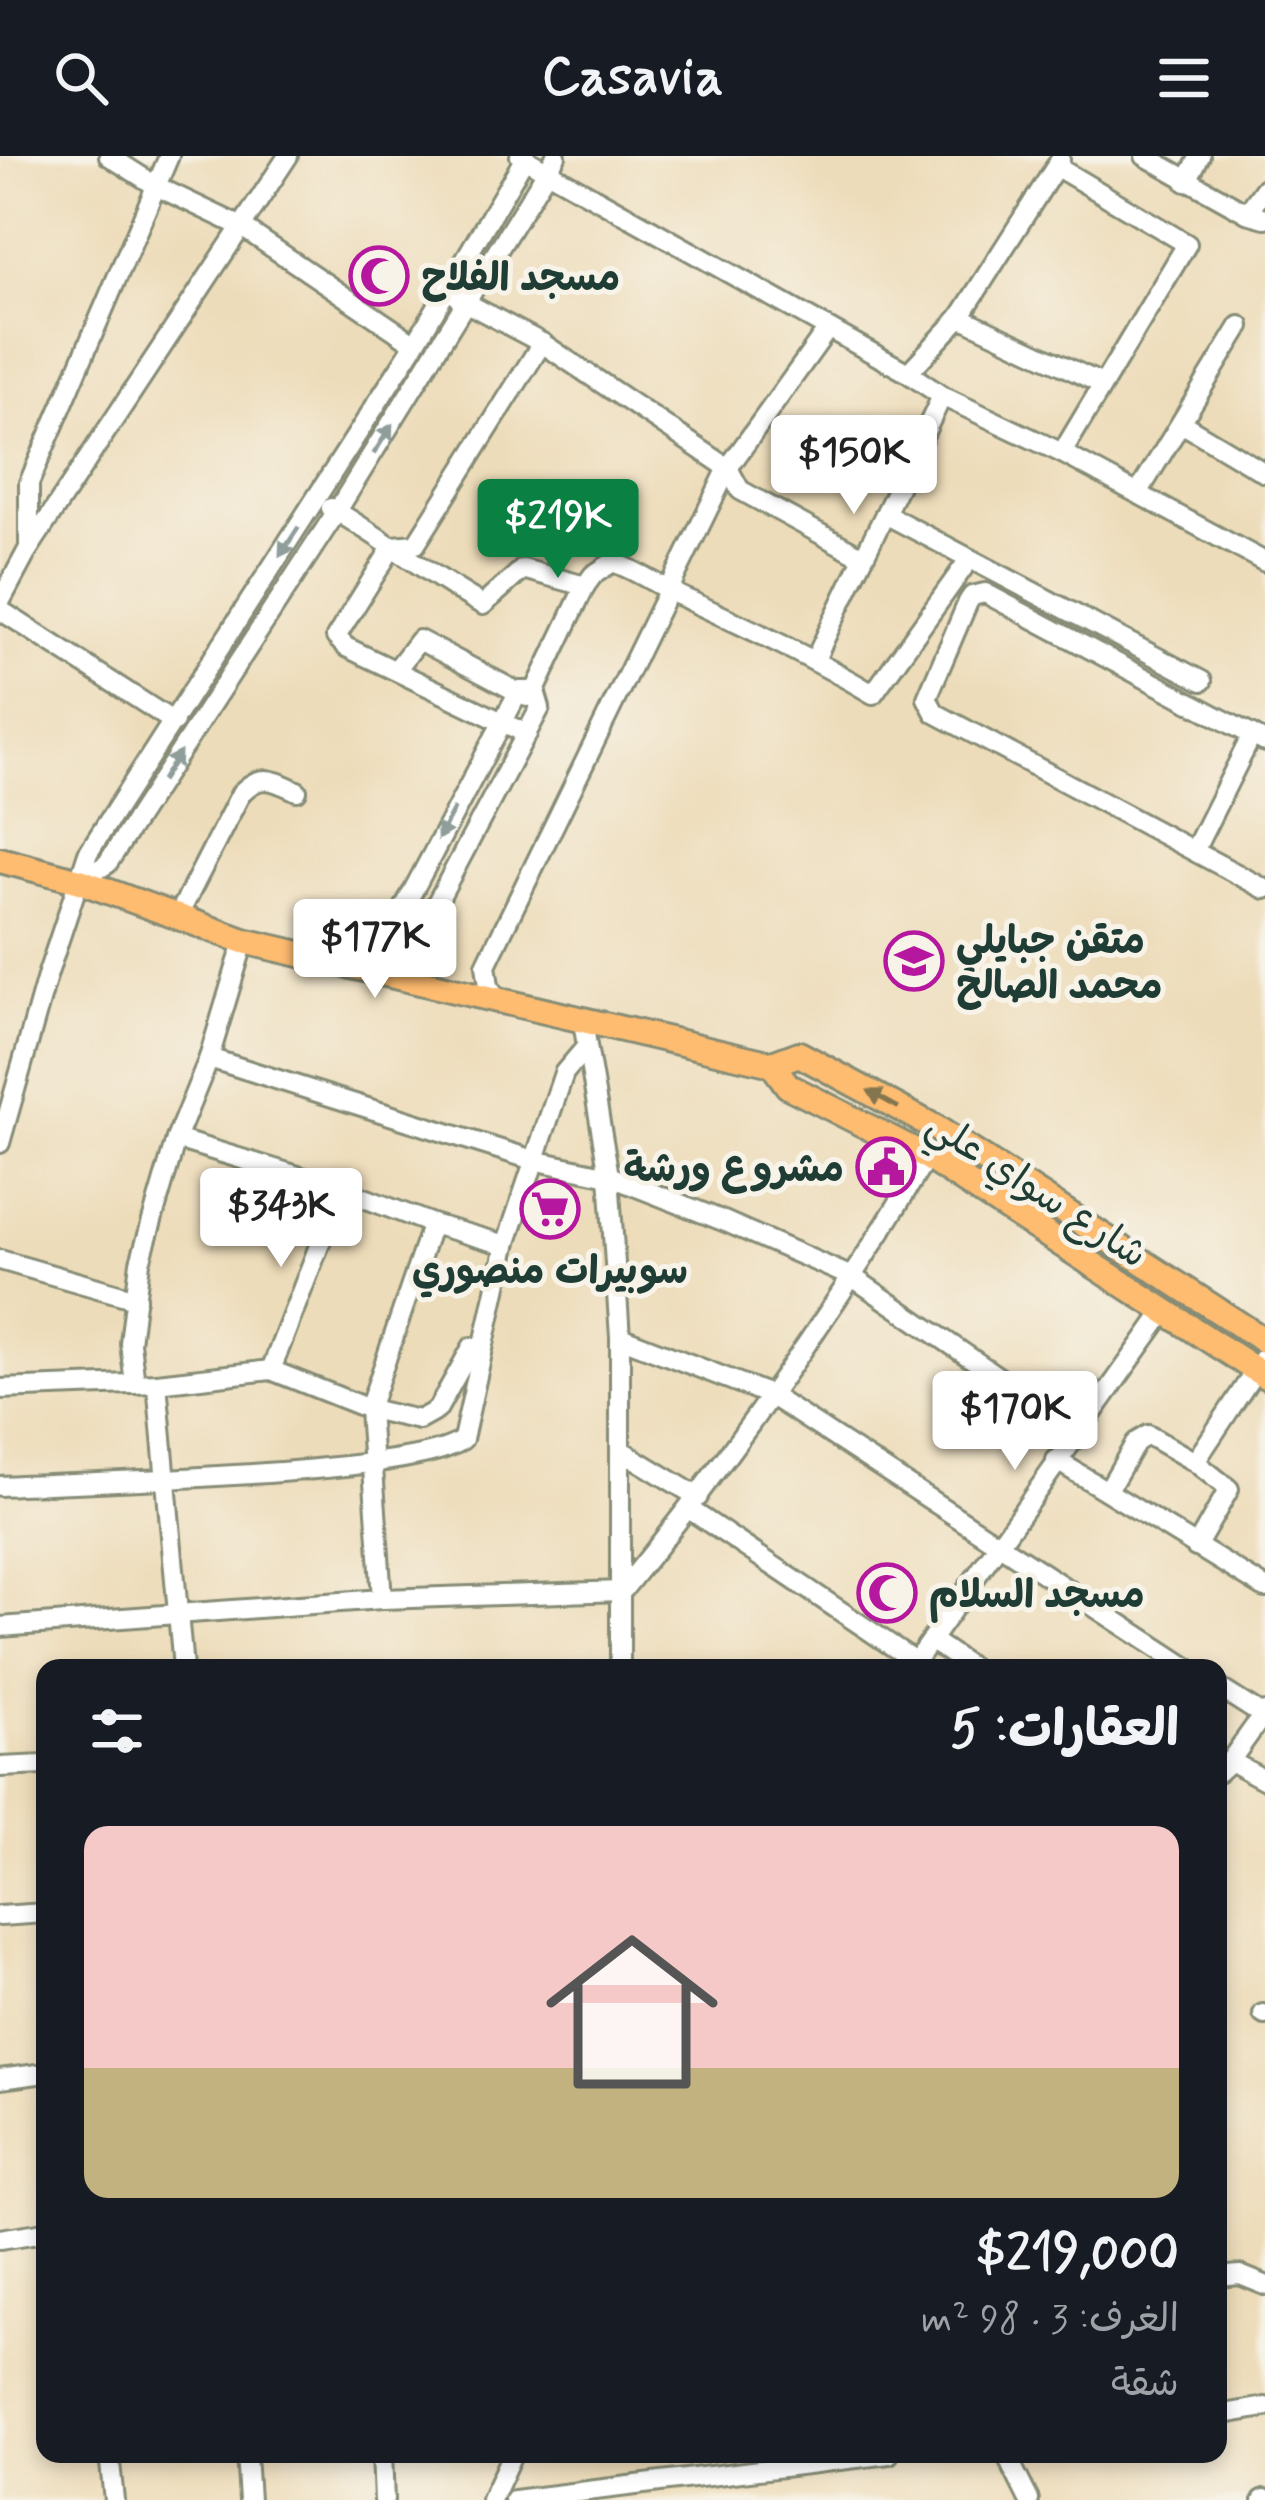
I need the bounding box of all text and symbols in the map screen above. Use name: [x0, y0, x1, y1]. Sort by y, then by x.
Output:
text: Casavia: [542, 43, 723, 114]
icon: search: [48, 45, 114, 111]
icon: menu: [1151, 45, 1217, 111]
mosque icon: مسجد الفلاح: [348, 245, 410, 307]
place label: مسجد الفلاح: [421, 254, 620, 305]
pin: $150K: [770, 415, 938, 517]
one-way arrow: [371, 422, 393, 455]
text: $150K: [798, 428, 910, 479]
pin: $219K: [474, 479, 642, 581]
text: $219K: [505, 492, 611, 543]
one-way arrow: [279, 526, 301, 559]
one-way arrow: [160, 750, 182, 783]
one-way arrow: [436, 806, 457, 841]
pin: $177K: [291, 899, 459, 1001]
text: $177K: [320, 912, 430, 963]
place label: متقن جبايلي محمد الصالح: [956, 917, 1162, 1013]
school or university icon: متقن جبايلي محمد الصالح: [883, 930, 945, 992]
one-way arrow: [865, 1089, 900, 1110]
street label: شارع سواي علي: [913, 1101, 1156, 1285]
public building icon: مشروع ورشة: [855, 1136, 917, 1198]
place label: مشروع ورشة: [623, 1145, 844, 1196]
pin: $343K: [197, 1168, 365, 1270]
supermarket icon: سوبيرات منصوري: [519, 1178, 581, 1240]
text: $343K: [227, 1181, 335, 1232]
place label: سوبيرات منصوري: [412, 1247, 688, 1298]
pin: $170K: [931, 1371, 1099, 1473]
text: $170K: [960, 1384, 1070, 1435]
mosque icon: مسجد السلام: [856, 1562, 918, 1624]
place label: مسجد السلام: [929, 1571, 1145, 1623]
icon: filters: [84, 1698, 150, 1764]
text: العقارات: 5: [950, 1698, 1179, 1764]
icon: home: [524, 1904, 740, 2120]
text: $219,000: [976, 2222, 1179, 2288]
text: الغرف: 3 · 98 m²: [921, 2295, 1179, 2346]
text: شقة: [1111, 2359, 1179, 2410]

